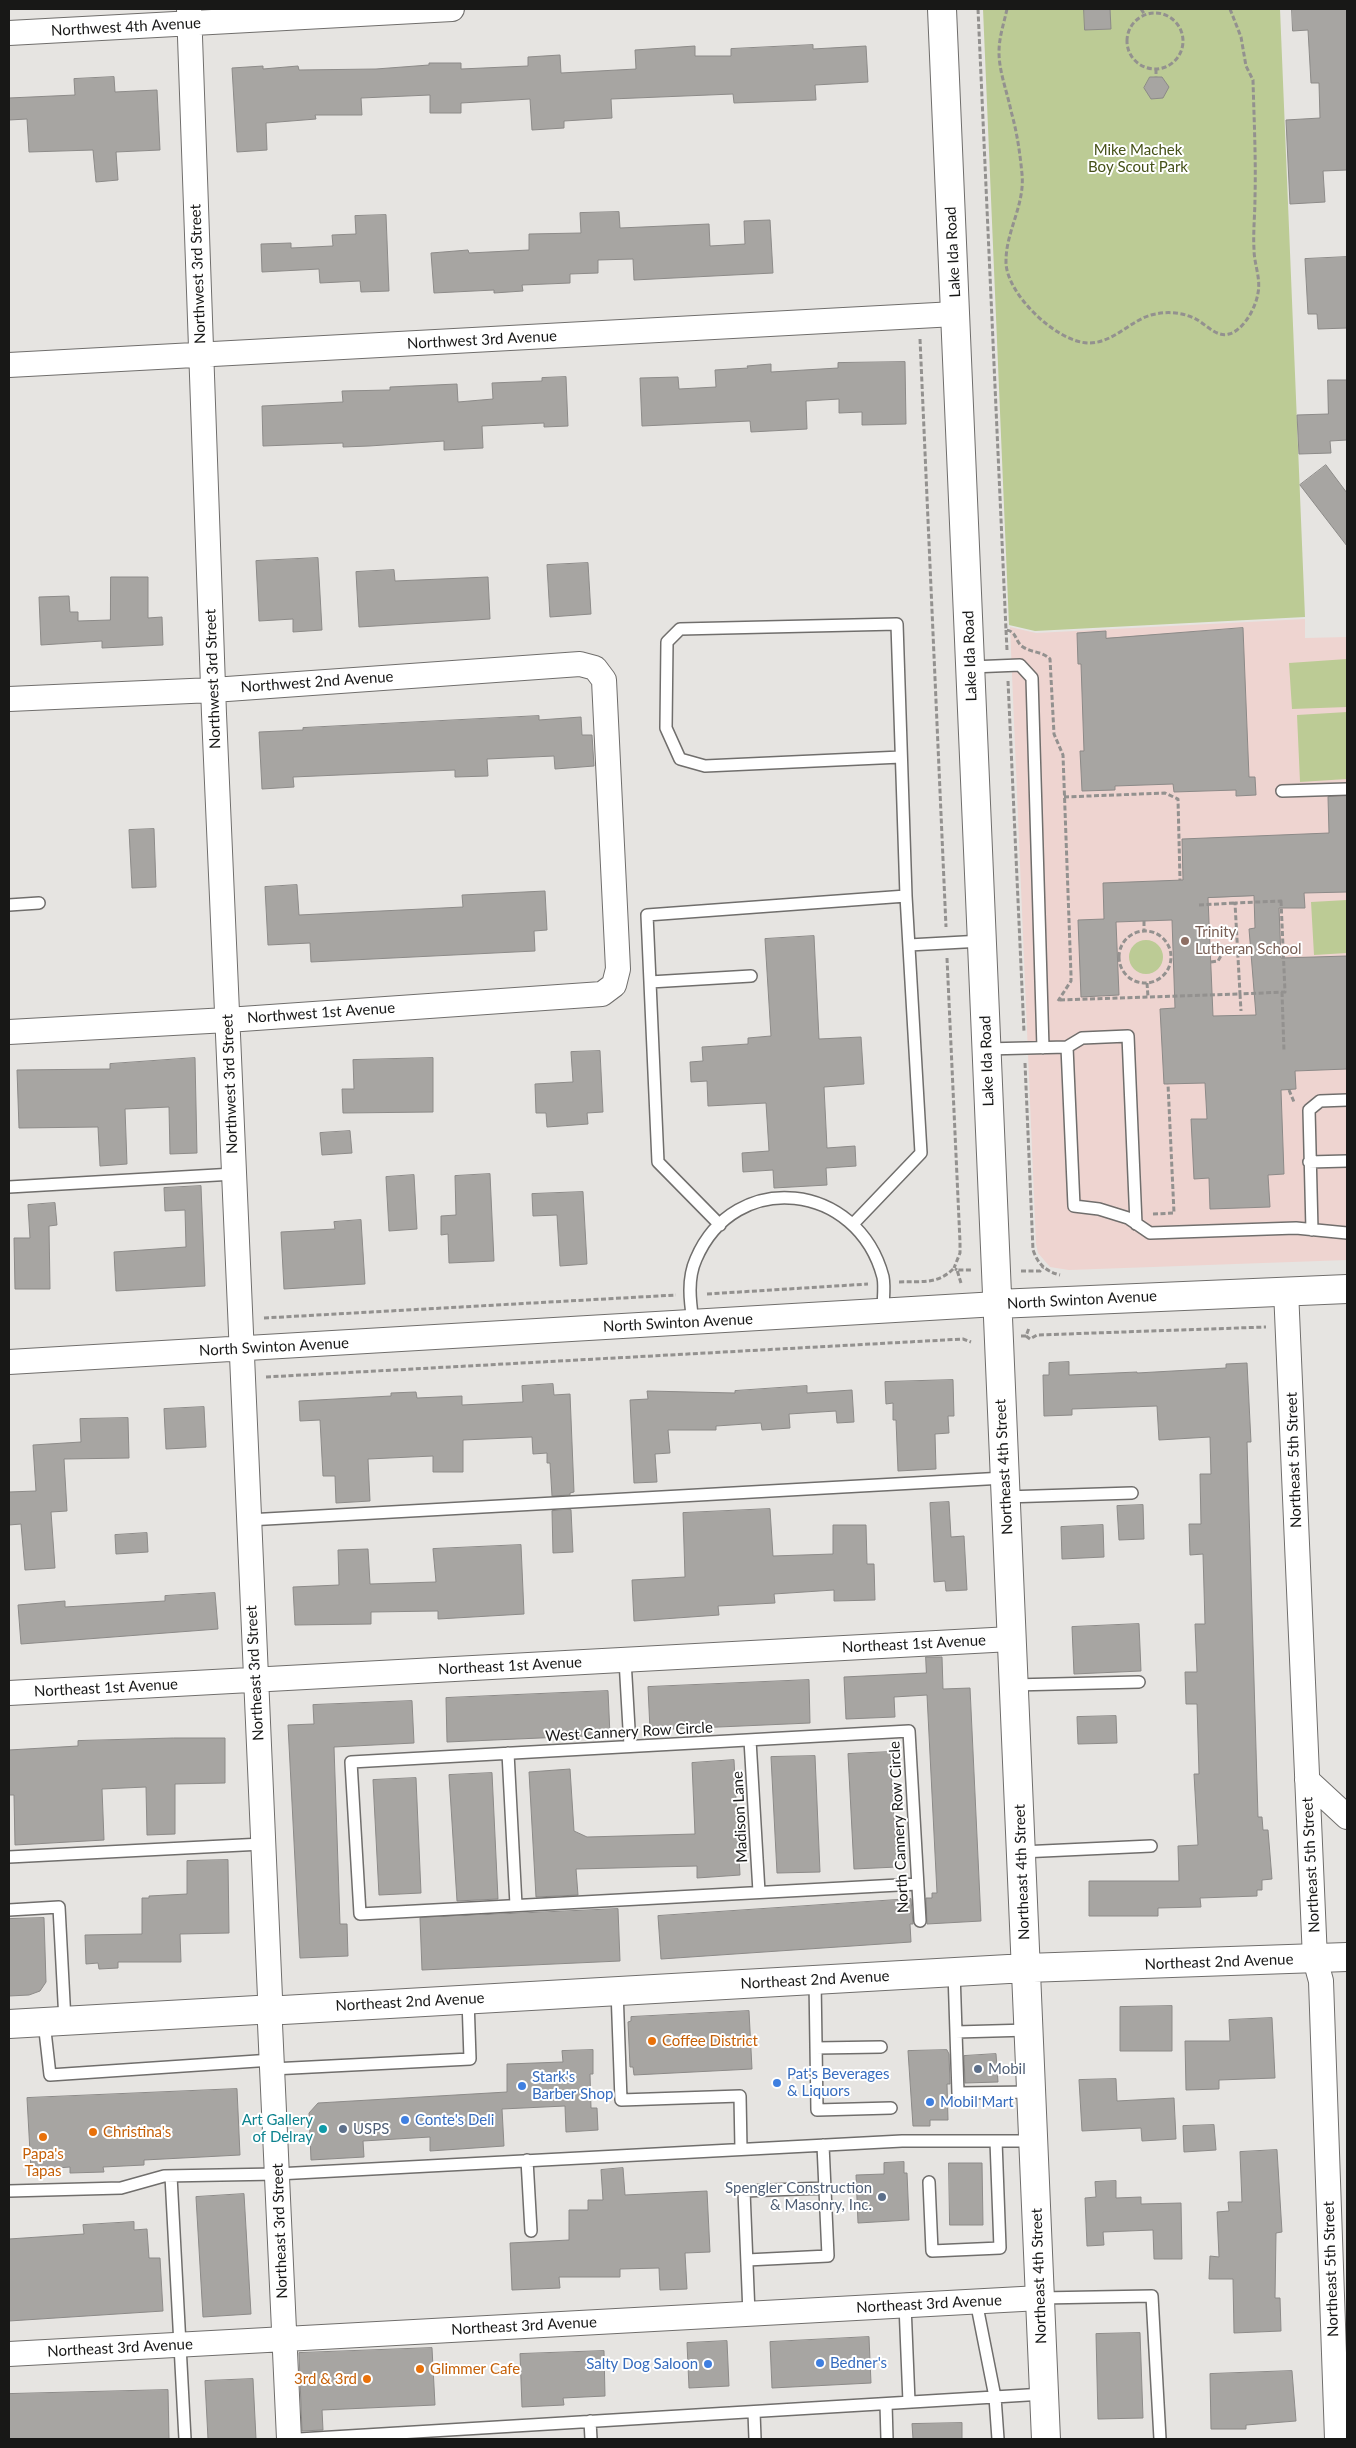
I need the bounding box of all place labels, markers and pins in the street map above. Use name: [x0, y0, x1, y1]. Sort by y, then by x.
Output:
place label: Trinity Lutheran School: [1195, 923, 1301, 958]
marker: Trinity Lutheran School: [1179, 935, 1191, 947]
place label: Coffee District: [662, 2032, 758, 2050]
marker: Coffee District: [646, 2035, 658, 2047]
place label: Mobil: [988, 2060, 1026, 2078]
marker: Mobil: [972, 2063, 984, 2075]
place label: Pat's Beverages & Liquors: [787, 2065, 889, 2100]
place label: Stark's Barber Shop: [532, 2068, 613, 2103]
marker: Pat's Beverages & Liquors: [771, 2077, 783, 2089]
marker: Stark's Barber Shop: [516, 2080, 528, 2092]
place label: Mobil Mart: [940, 2093, 1014, 2111]
marker: Mobil Mart: [924, 2096, 936, 2108]
place label: Art Gallery of Delray: [242, 2111, 313, 2146]
place label: Conte's Deli: [415, 2111, 494, 2129]
marker: Conte's Deli: [399, 2114, 411, 2126]
place label: USPS: [353, 2120, 389, 2138]
place label: Christina's: [103, 2123, 171, 2141]
marker: Art Gallery of Delray: [317, 2123, 329, 2135]
marker: USPS: [337, 2123, 349, 2135]
marker: Christina's: [87, 2126, 99, 2138]
marker: Papa's Tapas: [37, 2131, 49, 2143]
place label: Papa's Tapas: [22, 2145, 64, 2180]
place label: Spengler Construction & Masonry, Inc.: [725, 2179, 872, 2214]
marker: Spengler Construction & Masonry, Inc.: [876, 2191, 888, 2203]
place label: Bedner's: [830, 2354, 887, 2372]
place label: Salty Dog Saloon: [586, 2355, 698, 2373]
marker: Bedner's: [814, 2357, 826, 2369]
marker: Salty Dog Saloon: [702, 2358, 714, 2370]
place label: Glimmer Cafe: [430, 2360, 520, 2378]
marker: Glimmer Cafe: [414, 2363, 426, 2375]
place label: 3rd & 3rd: [294, 2370, 357, 2388]
marker: 3rd & 3rd: [361, 2373, 373, 2385]

